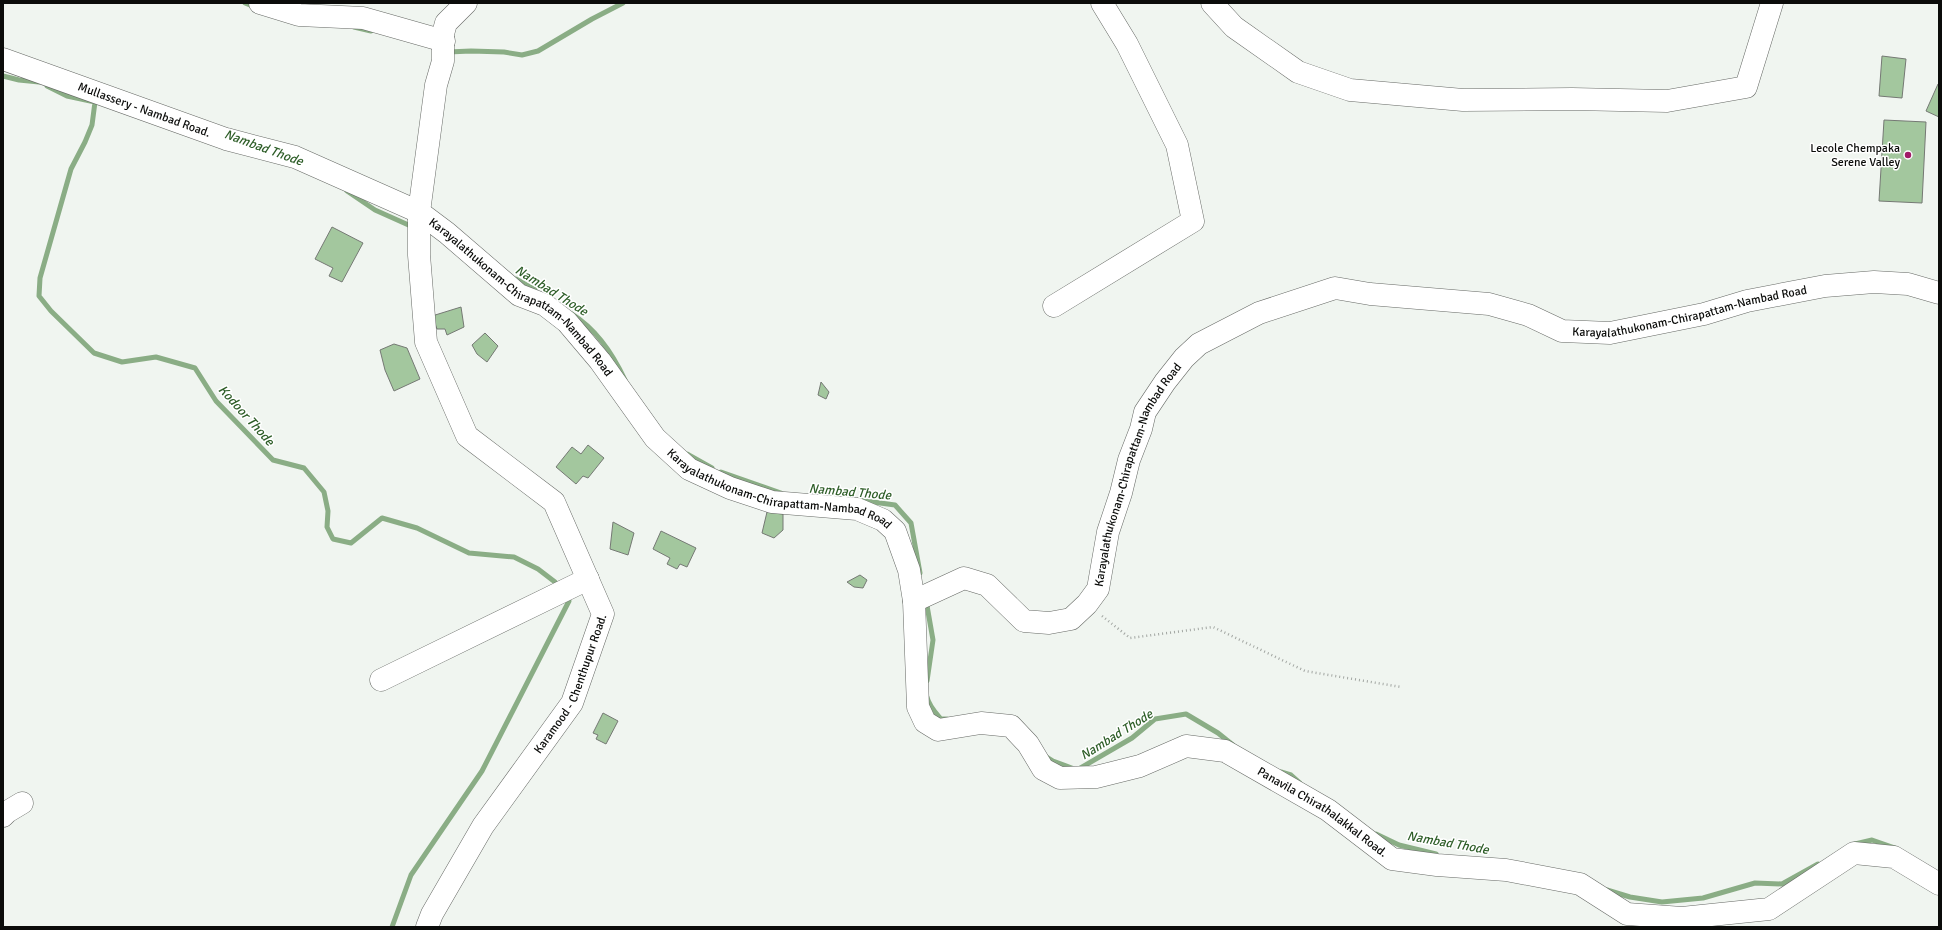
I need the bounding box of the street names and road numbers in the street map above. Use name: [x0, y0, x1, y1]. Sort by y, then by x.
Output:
street label: Mullassery - Nambad Road.: [76, 79, 212, 141]
street label: Karayalathukonam-Chirapattam-Nambad Road: [426, 215, 616, 380]
street label: Karayalathukonam-Chirapattam-Nambad Road: [1572, 283, 1808, 341]
street label: Karayalathukonam-Chirapattam-Nambad Road: [1092, 360, 1185, 588]
street label: Karayalathukonam-Chirapattam-Nambad Road: [664, 446, 895, 532]
street label: Karamood - Chenthupur Road.: [531, 612, 610, 757]
street label: Panavila Chirathalakkal Road.: [1254, 764, 1390, 861]

